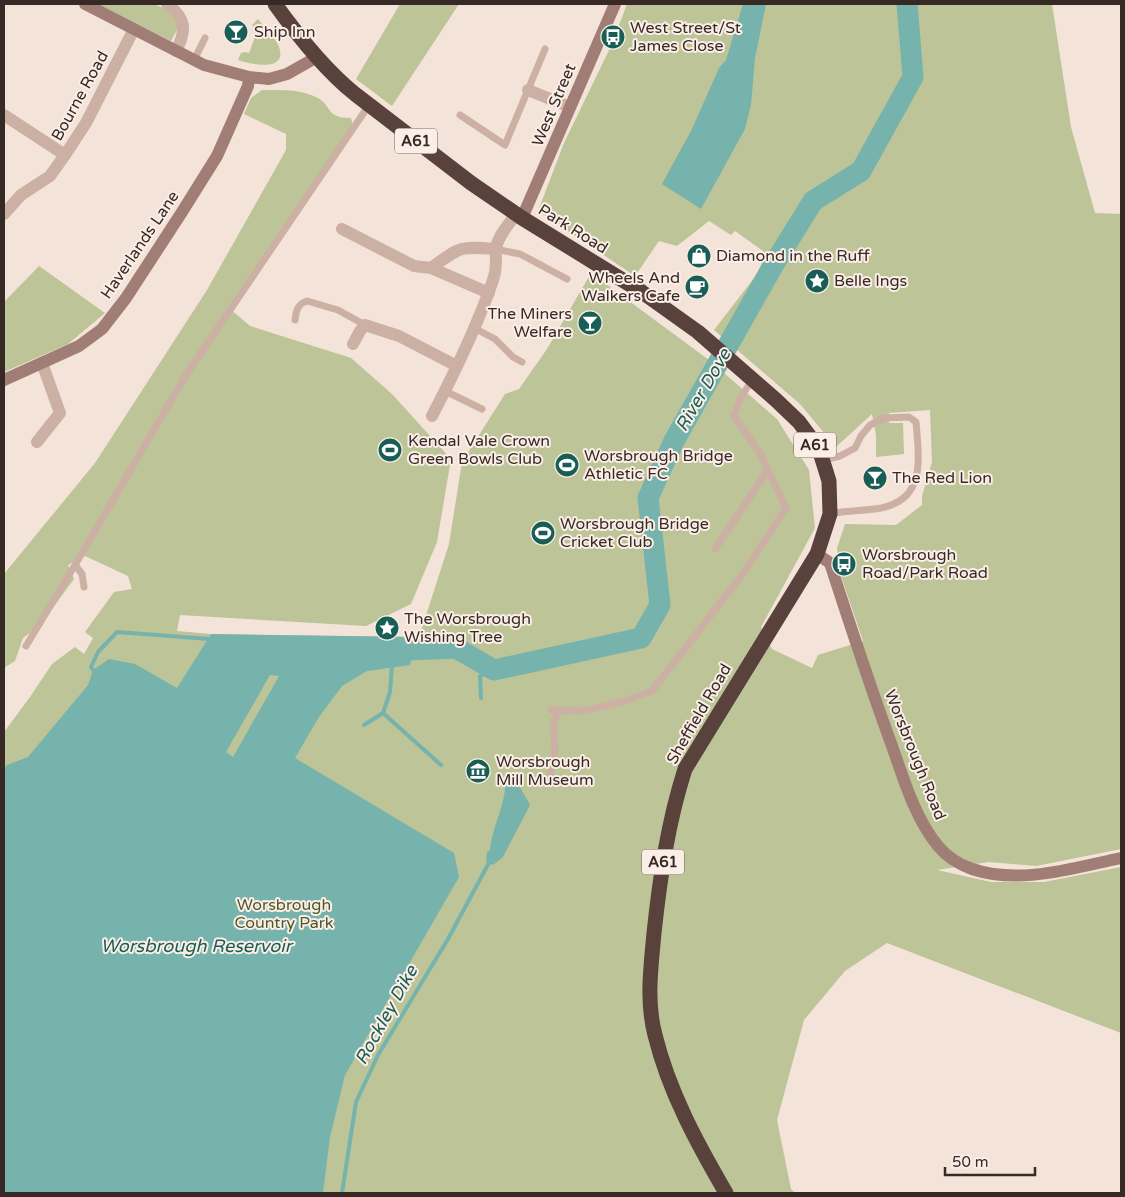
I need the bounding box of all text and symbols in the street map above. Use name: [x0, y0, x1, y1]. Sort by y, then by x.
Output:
place label: West Street/St James Close: [630, 18, 741, 56]
bar icon: Ship Inn: [223, 19, 249, 45]
place label: Ship Inn: [254, 22, 316, 42]
bus stop icon: West Street/St James Close: [600, 24, 626, 50]
street label: Bourne Road: [47, 48, 113, 144]
street label: West Street: [528, 61, 580, 149]
road number: A61: [395, 128, 437, 154]
street label: Haverlands Lane: [96, 187, 184, 303]
street label: Park Road: [534, 200, 612, 258]
shop icon: Diamond in the Ruff: [686, 243, 712, 269]
place label: Diamond in the Ruff: [716, 246, 870, 266]
place label: Wheels And Walkers Cafe: [581, 268, 680, 306]
place icon: Belle Ings: [804, 268, 830, 294]
place label: Belle Ings: [834, 271, 907, 291]
cafe icon: Wheels And Walkers Cafe: [684, 274, 710, 300]
place label: The Miners Welfare: [488, 304, 572, 342]
bar icon: The Miners Welfare: [577, 310, 603, 336]
water label: River Dove: [670, 344, 736, 435]
place label: Kendal Vale Crown Green Bowls Club: [408, 431, 550, 469]
road number: A61: [794, 432, 836, 458]
sports icon: Kendal Vale Crown Green Bowls Club: [377, 437, 403, 463]
place label: Worsbrough Bridge Athletic FC: [584, 446, 733, 484]
sports icon: Worsbrough Bridge Athletic FC: [554, 452, 580, 478]
bar icon: The Red Lion: [862, 465, 888, 491]
place label: The Red Lion: [892, 468, 992, 488]
place label: Worsbrough Bridge Cricket Club: [560, 514, 709, 552]
sports icon: Worsbrough Bridge Cricket Club: [530, 520, 556, 546]
place label: Worsbrough Road/Park Road: [862, 545, 988, 583]
bus stop icon: Worsbrough Road/Park Road: [831, 551, 857, 577]
place label: The Worsbrough Wishing Tree: [404, 609, 531, 647]
place icon: The Worsbrough Wishing Tree: [374, 615, 400, 641]
street label: Sheffield Road: [662, 660, 736, 768]
street label: Worsbrough Road: [880, 687, 950, 823]
place label: Worsbrough Mill Museum: [496, 752, 594, 790]
museum icon: Worsbrough Mill Museum: [465, 758, 491, 784]
road number: A61: [642, 850, 684, 874]
park label: Worsbrough Country Park: [234, 895, 334, 933]
water label: Worsbrough Reservoir: [100, 935, 294, 957]
water label: Rockley Dike: [350, 961, 423, 1068]
scale bar: [945, 1144, 1035, 1176]
text: 50 m: [952, 1153, 989, 1171]

